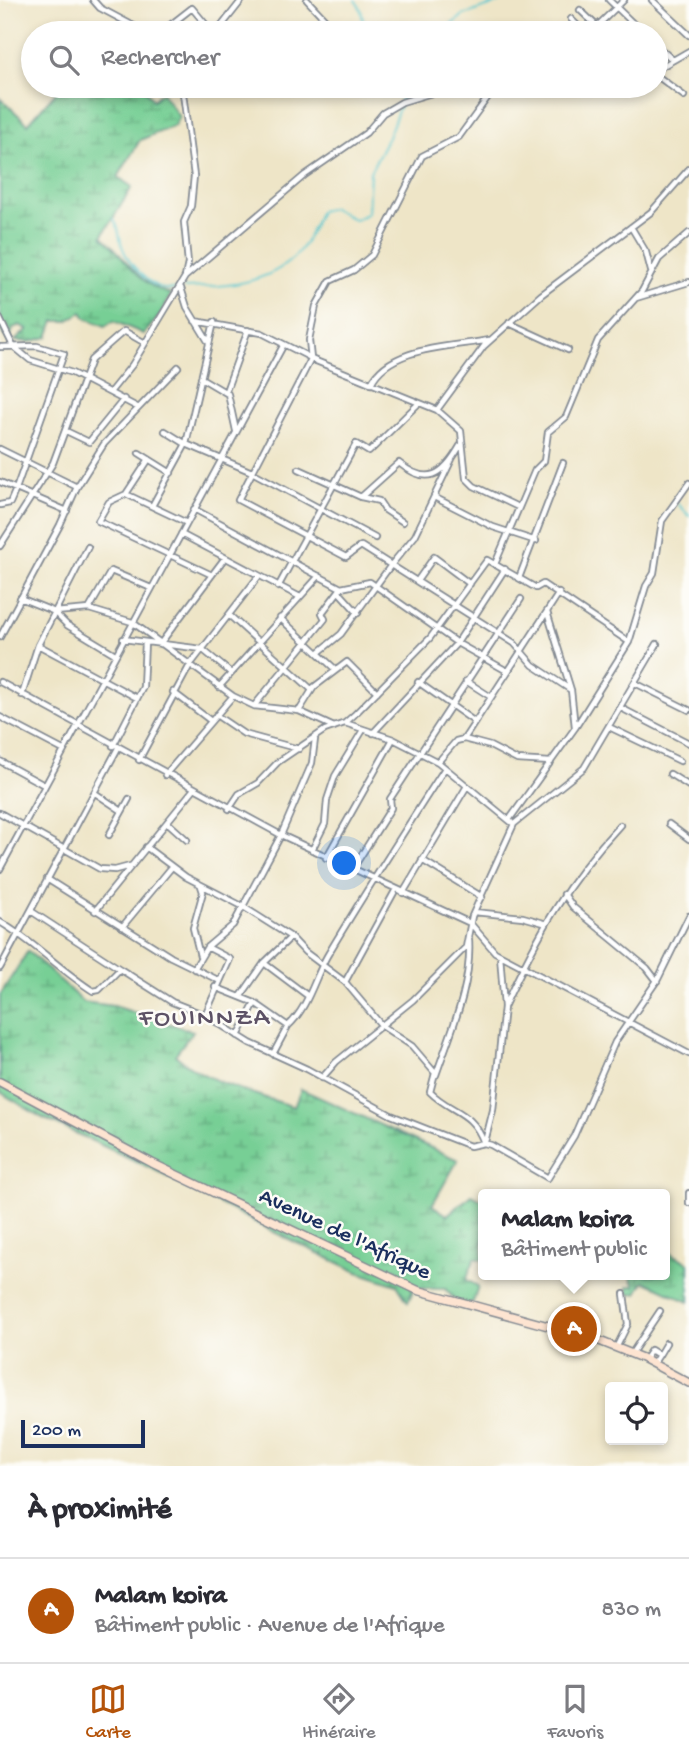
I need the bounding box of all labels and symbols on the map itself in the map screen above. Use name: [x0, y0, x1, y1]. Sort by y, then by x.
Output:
your location: [327, 846, 361, 880]
district label: FOUINNZA: [138, 1004, 271, 1035]
street label: Avenue de l'Afrique: [254, 1184, 436, 1287]
pin: A: [551, 1303, 597, 1355]
scale bar: [21, 1417, 145, 1449]

